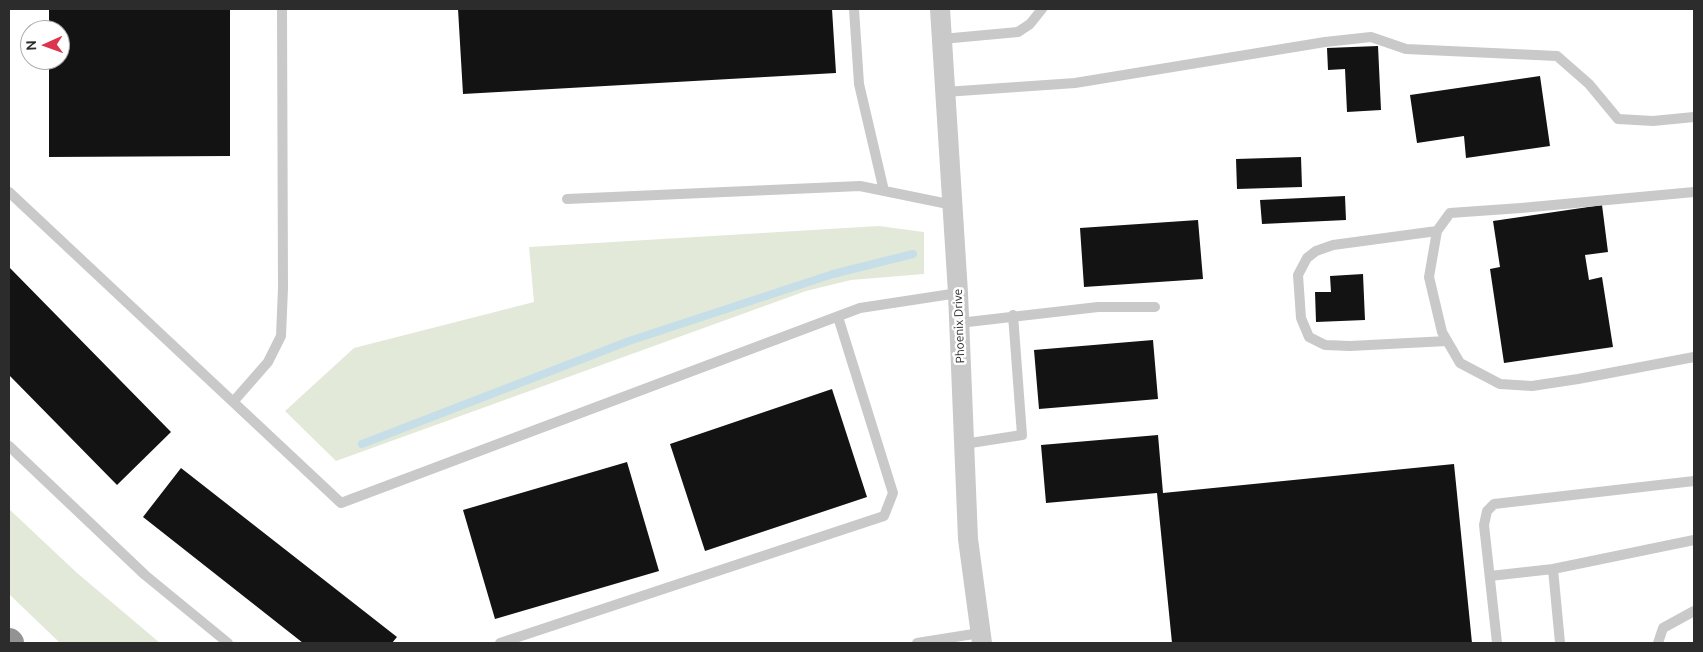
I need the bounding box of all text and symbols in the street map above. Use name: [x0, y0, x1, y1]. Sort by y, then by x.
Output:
north arrow: [20, 20, 70, 70]
text: N: [23, 40, 39, 51]
street label: Phoenix Drive: [951, 288, 967, 364]

